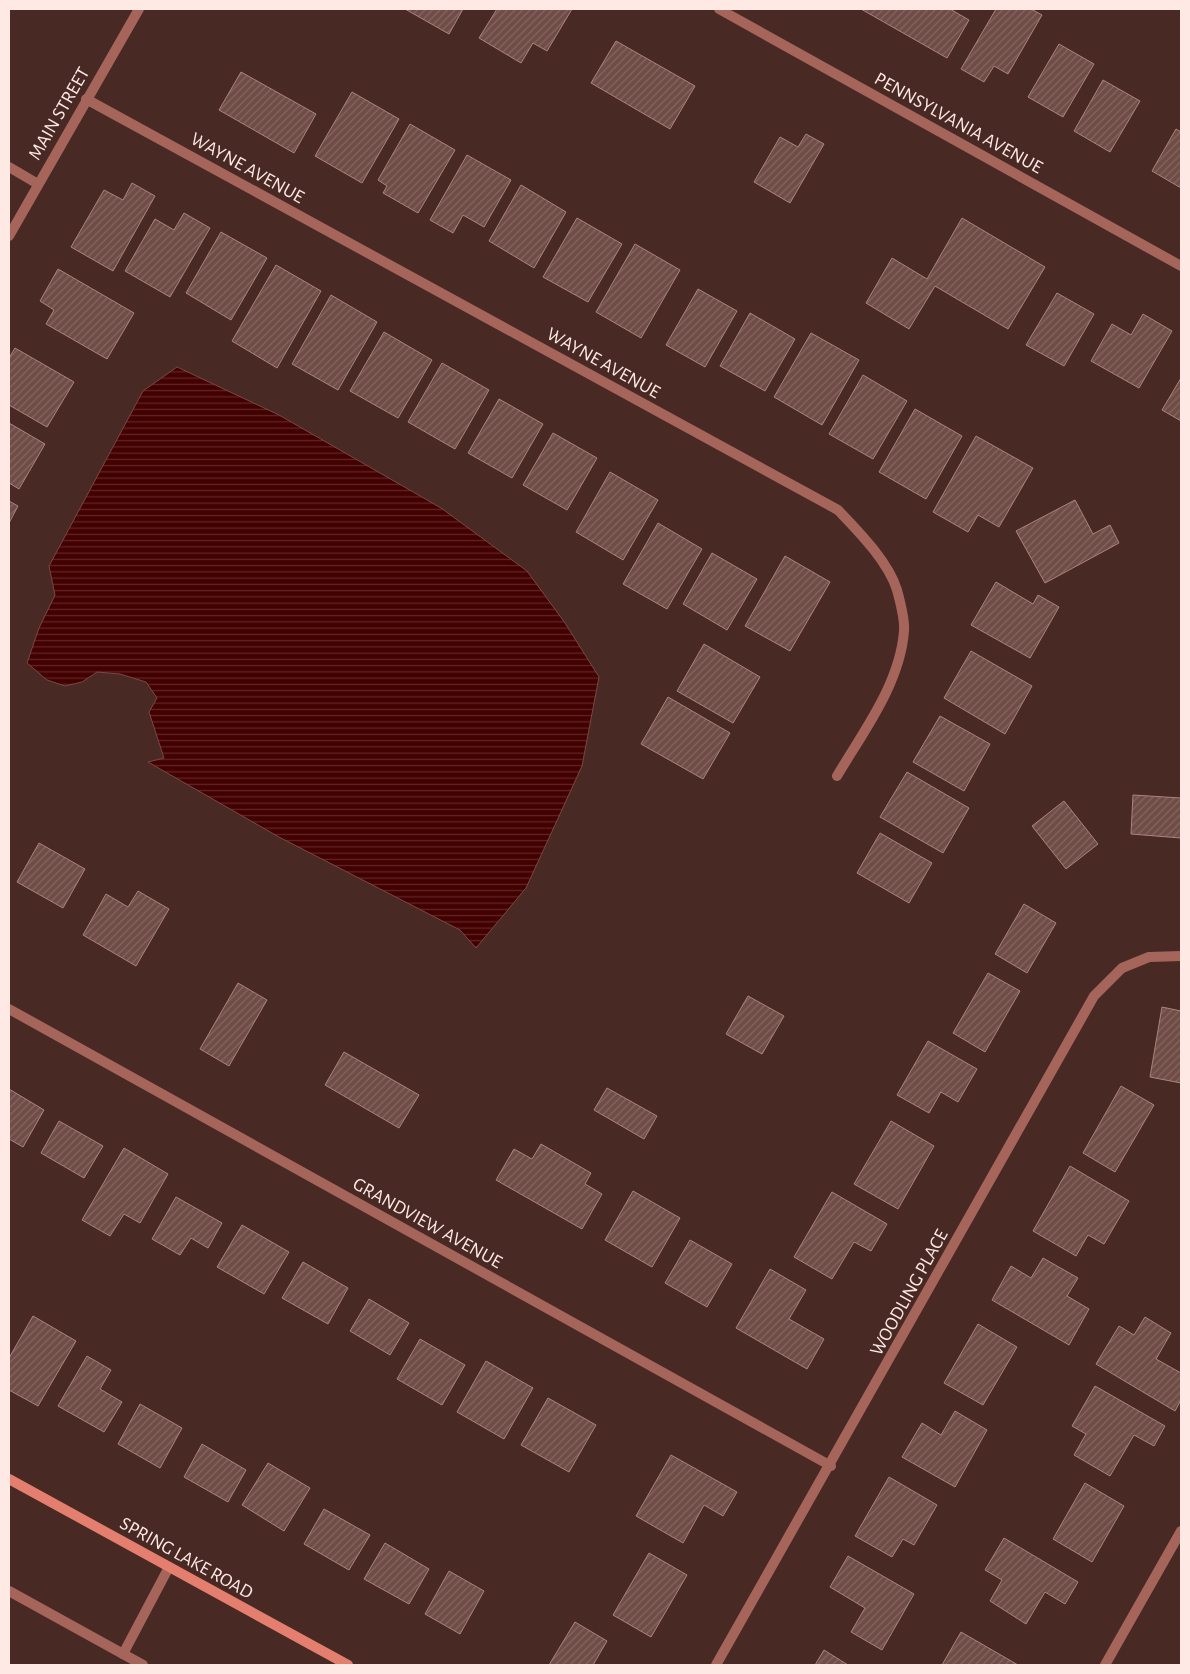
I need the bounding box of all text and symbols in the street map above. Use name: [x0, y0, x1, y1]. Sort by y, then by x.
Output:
street label: MAIN STREET: [25, 64, 93, 163]
street label: PENNSYLVANIA AVENUE: [871, 69, 1045, 177]
street label: WAYNE AVENUE: [187, 129, 307, 207]
street label: WAYNE AVENUE: [543, 324, 663, 402]
street label: GRANDVIEW AVENUE: [349, 1174, 505, 1272]
street label: WOODLING PLACE: [867, 1227, 952, 1359]
street label: SPRING LAKE ROAD: [117, 1514, 256, 1603]

